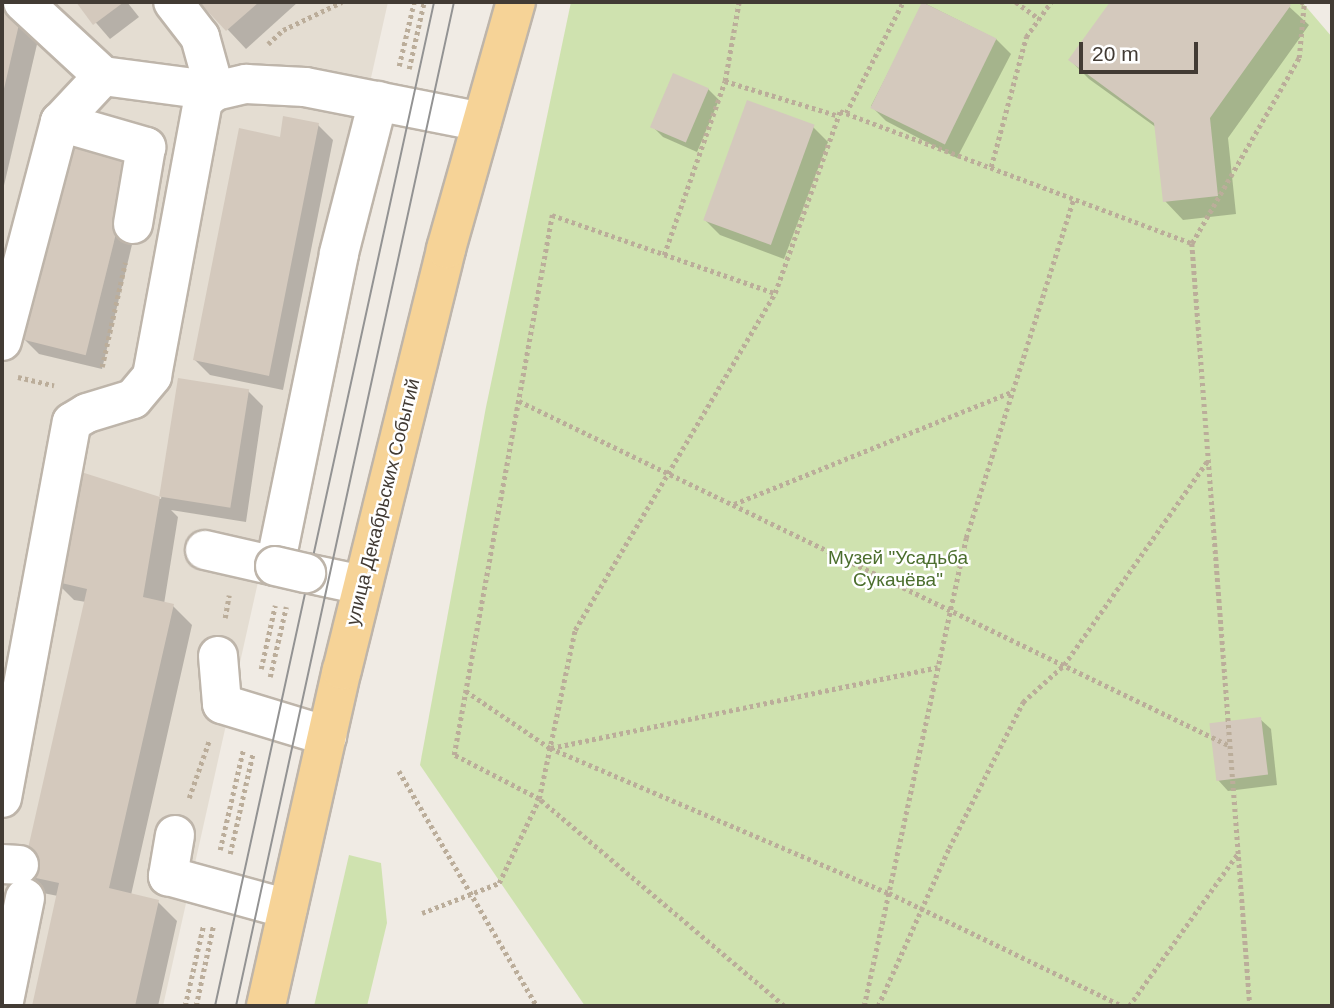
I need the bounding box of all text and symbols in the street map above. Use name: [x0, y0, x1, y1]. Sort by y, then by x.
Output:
scale bar: [1082, 28, 1201, 72]
text: 20 m: [1092, 42, 1139, 65]
street label: улица Декабрьских Событий: [341, 376, 425, 628]
park label: Музей "Усадьба Сукачёва": [828, 547, 968, 591]

